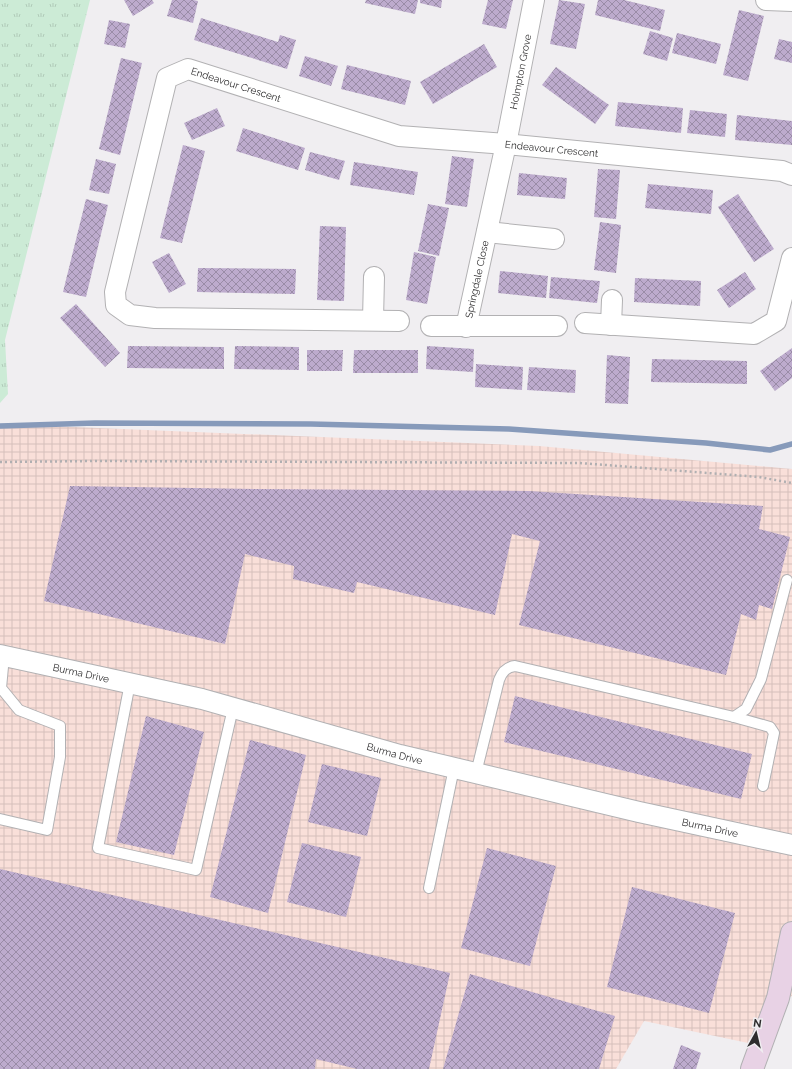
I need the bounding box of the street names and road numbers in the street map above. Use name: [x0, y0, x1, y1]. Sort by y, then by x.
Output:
street label: Holmpton Grove: [507, 33, 533, 110]
street label: Endeavour Crescent: [190, 65, 283, 104]
street label: Endeavour Crescent: [504, 138, 599, 159]
street label: Springdale Close: [463, 239, 490, 319]
street label: Burma Drive: [52, 661, 110, 684]
street label: Burma Drive: [366, 740, 424, 766]
street label: Burma Drive: [681, 816, 739, 839]

